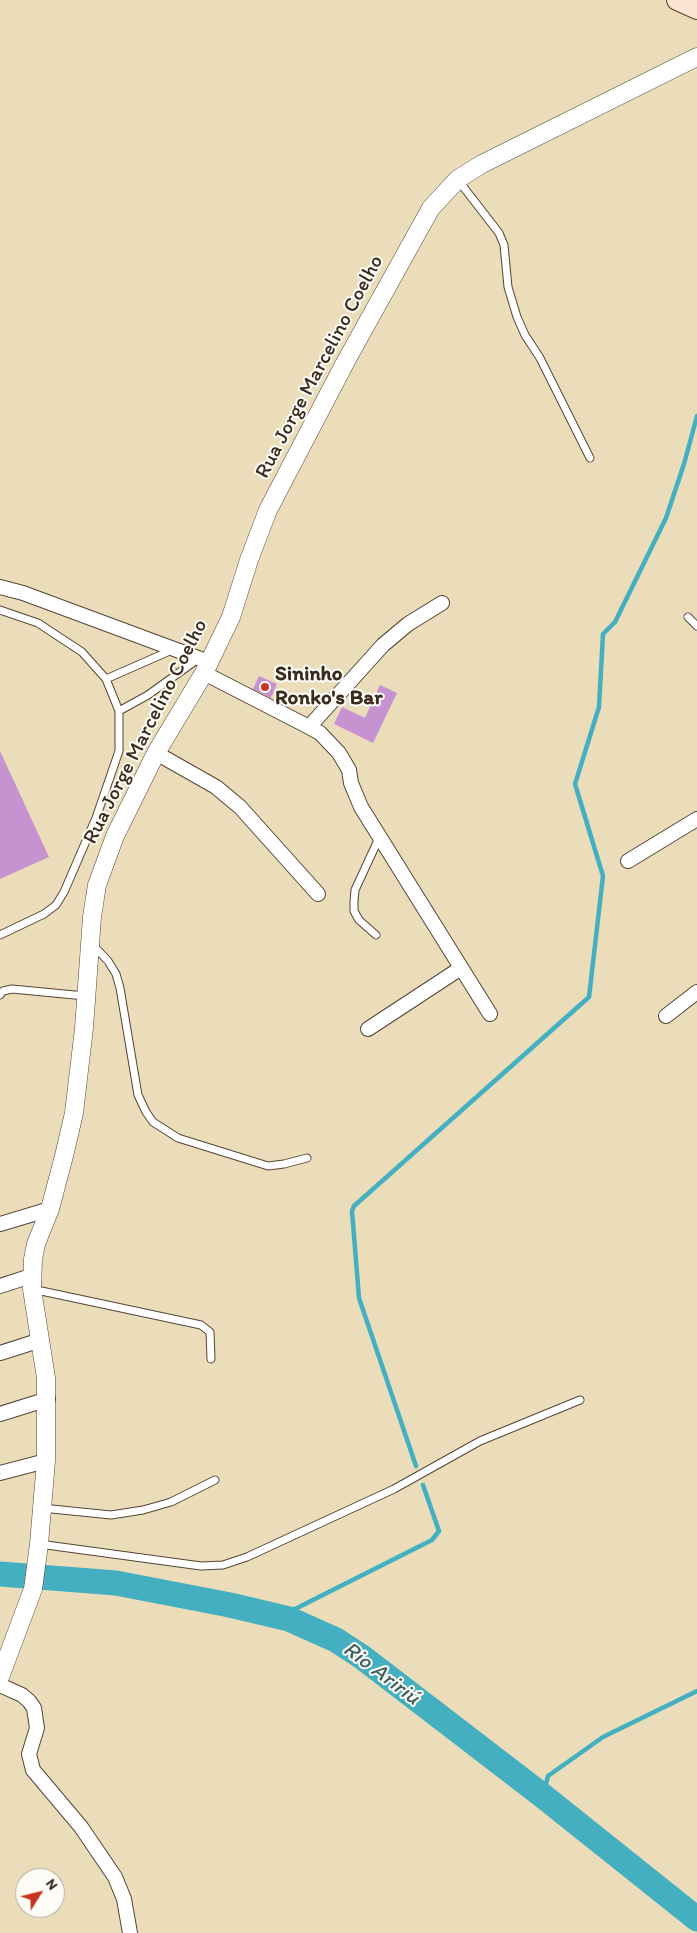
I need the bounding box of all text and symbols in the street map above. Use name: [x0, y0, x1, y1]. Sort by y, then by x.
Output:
street label: Rua Jorge Marcelino Coelho: [250, 251, 390, 483]
street label: Rua Jorge Marcelino Coelho: [78, 615, 214, 849]
place label: Sininho Ronko's Bar: [275, 662, 382, 712]
marker: Sininho Ronko's Bar: [259, 681, 271, 693]
water label: Rio Aririú: [337, 1637, 425, 1711]
north arrow: [15, 1868, 65, 1918]
text: N: [42, 1876, 61, 1893]

